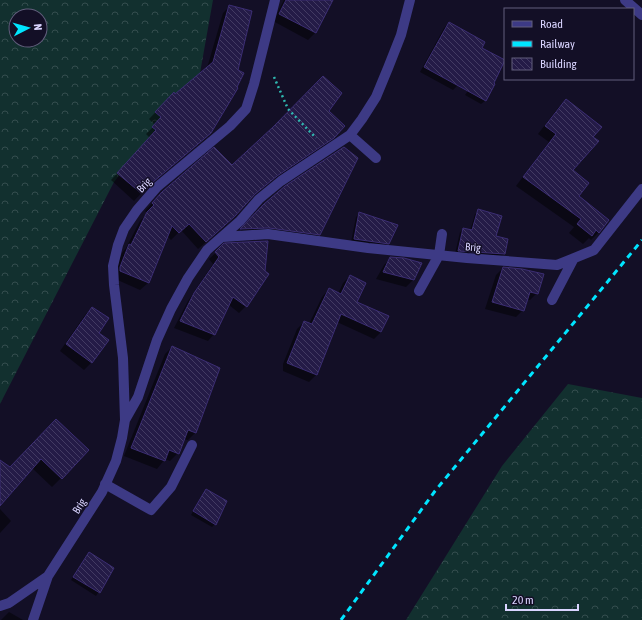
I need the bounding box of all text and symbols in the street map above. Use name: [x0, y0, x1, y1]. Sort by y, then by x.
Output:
north arrow: [8, 8, 48, 48]
legend: [504, 8, 634, 80]
text: Road: [540, 17, 563, 31]
text: N: [32, 23, 44, 31]
text: Railway: [540, 37, 575, 51]
text: Building: [540, 57, 578, 71]
street label: Brig: [134, 175, 154, 195]
street label: Brig: [465, 240, 482, 254]
street label: Brig: [70, 496, 88, 516]
scale bar: [506, 586, 578, 612]
text: 20 m: [512, 593, 534, 607]

